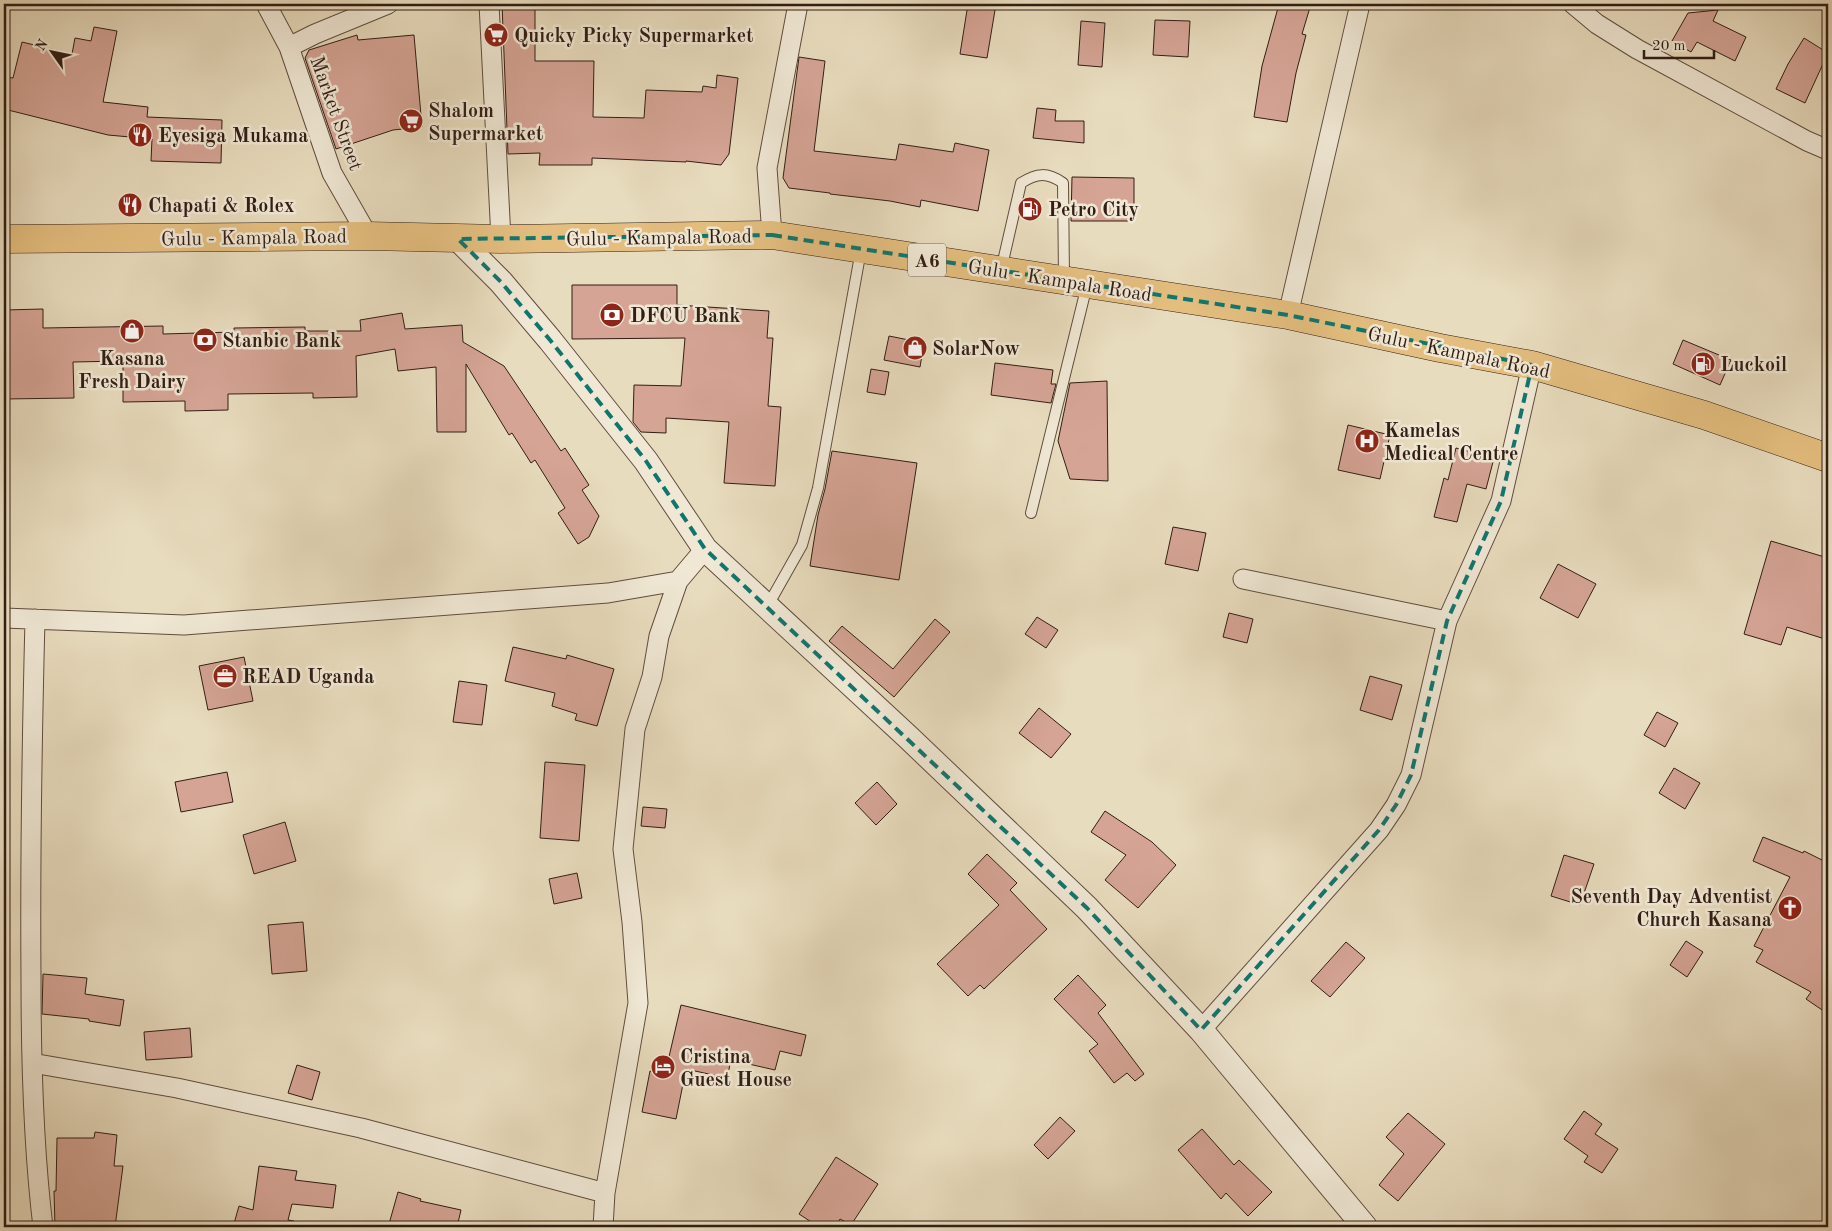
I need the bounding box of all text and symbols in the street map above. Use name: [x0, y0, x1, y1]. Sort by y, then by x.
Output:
supermarket icon: Quicky Picky Supermarket: [483, 22, 509, 48]
place label: Quicky Picky Supermarket: [514, 27, 754, 47]
north arrow: [28, 28, 78, 78]
scale bar: [1644, 28, 1714, 60]
text: N: [33, 37, 51, 54]
text: 20 m: [1652, 39, 1686, 54]
street label: Market Street: [305, 54, 365, 174]
place label: Shalom Supermarket: [428, 102, 543, 145]
supermarket icon: Shalom Supermarket: [398, 108, 424, 134]
restaurant icon: Eyesiga Mukama: [127, 122, 153, 148]
place label: Eyesiga Mukama: [158, 127, 308, 147]
restaurant icon: Chapati & Rolex: [117, 192, 143, 218]
fuel station icon: Petro City: [1017, 196, 1043, 222]
place label: Chapati & Rolex: [148, 197, 294, 217]
place label: Petro City: [1048, 201, 1139, 221]
street label: Gulu - Kampala Road: [161, 227, 347, 251]
street label: Gulu - Kampala Road: [566, 227, 752, 251]
road number: A6: [908, 244, 946, 276]
street label: Gulu - Kampala Road: [966, 258, 1153, 306]
bank icon: DFCU Bank: [599, 302, 625, 328]
place label: DFCU Bank: [630, 307, 740, 327]
shop icon: Kasana Fresh Dairy: [119, 318, 145, 344]
street label: Gulu - Kampala Road: [1365, 325, 1552, 383]
bank icon: Stanbic Bank: [192, 327, 218, 353]
place label: Stanbic Bank: [222, 332, 341, 352]
shop icon: SolarNow: [902, 335, 928, 361]
place label: SolarNow: [932, 340, 1021, 360]
place label: Kasana Fresh Dairy: [78, 350, 186, 393]
fuel station icon: Luckoil: [1690, 351, 1716, 377]
place label: Luckoil: [1720, 356, 1787, 376]
place label: Kamelas Medical Centre: [1384, 422, 1518, 465]
hospital icon: Kamelas Medical Centre: [1354, 428, 1380, 454]
office icon: READ Uganda: [212, 663, 238, 689]
place label: READ Uganda: [242, 668, 375, 688]
place label: Seventh Day Adventist Church Kasana: [1570, 888, 1772, 931]
church icon: Seventh Day Adventist Church Kasana: [1777, 895, 1803, 921]
place label: Cristina Guest House: [680, 1048, 792, 1091]
hotel icon: Cristina Guest House: [650, 1054, 676, 1080]

